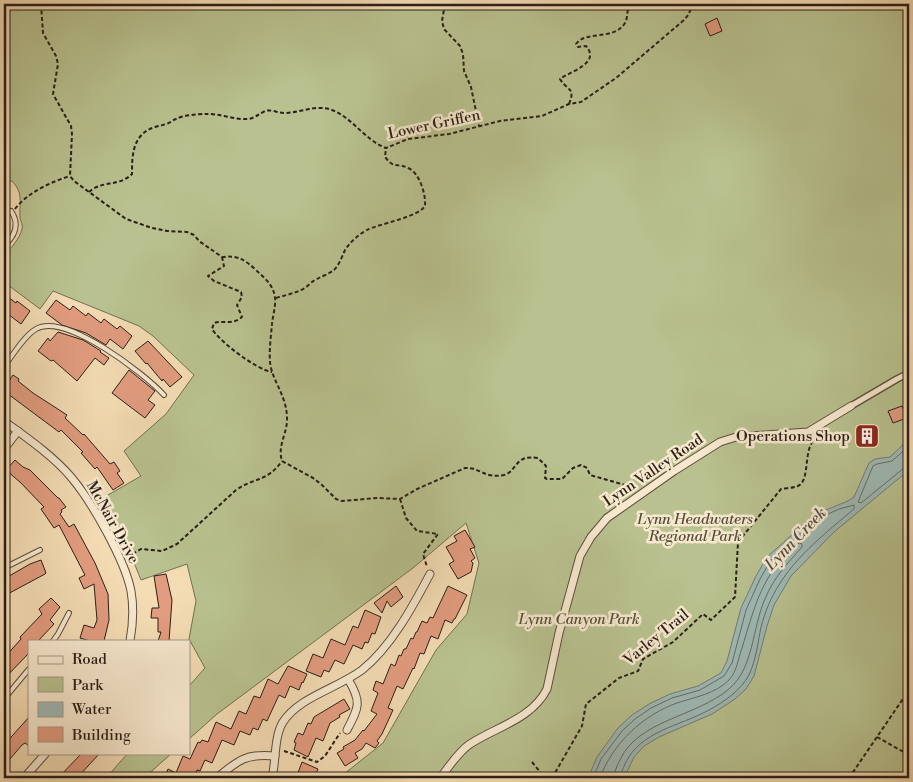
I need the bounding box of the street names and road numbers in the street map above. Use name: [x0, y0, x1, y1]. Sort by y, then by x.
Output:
street label: Lower Griffen: [386, 105, 482, 144]
street label: Lynn Valley Road: [600, 430, 707, 511]
street label: McNair Drive: [82, 477, 143, 567]
street label: Varley Trail: [619, 605, 693, 670]

